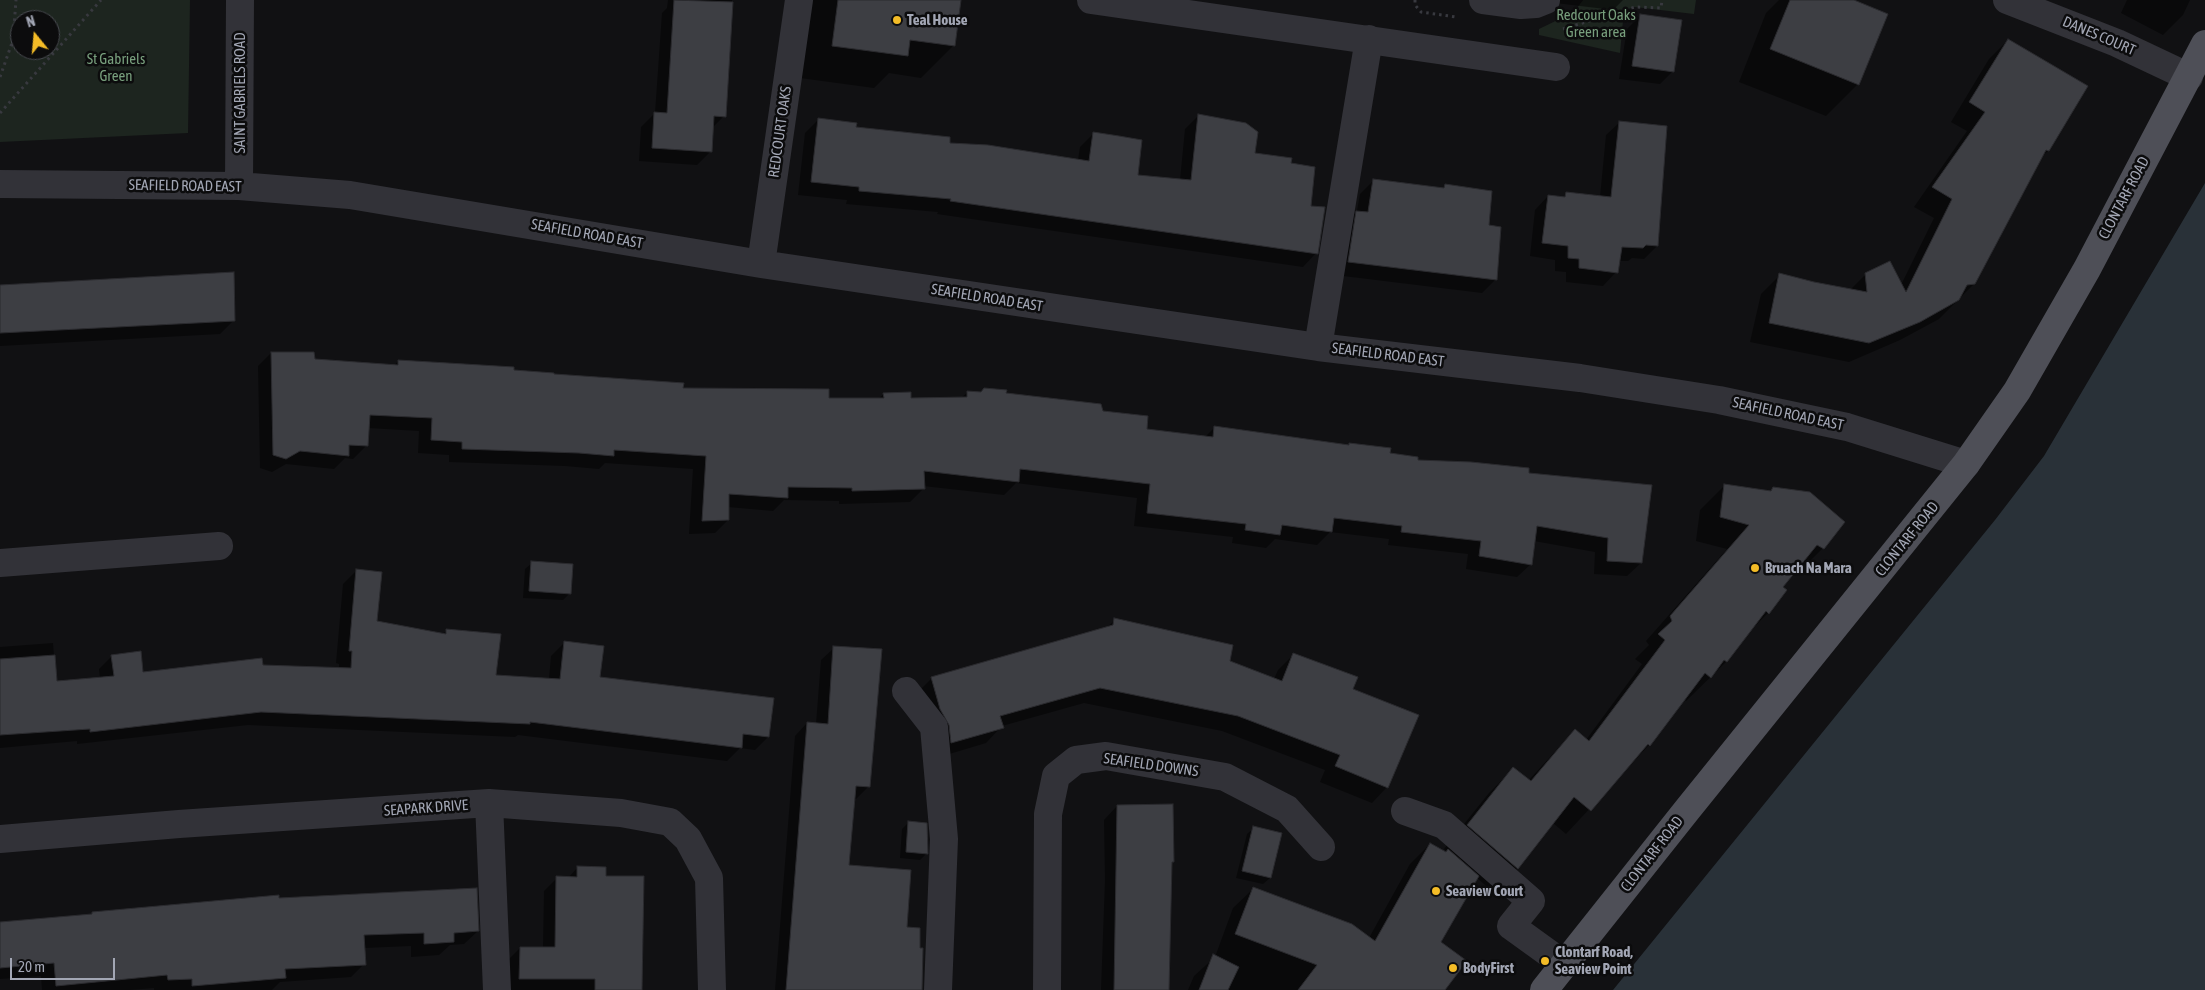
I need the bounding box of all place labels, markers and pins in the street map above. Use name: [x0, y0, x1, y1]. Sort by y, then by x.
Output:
place label: Teal House: [907, 11, 968, 29]
marker: Teal House: [891, 14, 903, 26]
place label: Bruach Na Mara: [1765, 559, 1852, 577]
marker: Bruach Na Mara: [1749, 562, 1761, 574]
place label: Seaview Court: [1446, 882, 1523, 900]
marker: Seaview Court: [1430, 885, 1442, 897]
place label: Clontarf Road, Seaview Point: [1555, 943, 1633, 978]
marker: Clontarf Road, Seaview Point: [1539, 955, 1551, 967]
place label: BodyFirst: [1463, 959, 1514, 977]
marker: BodyFirst: [1447, 962, 1459, 974]

